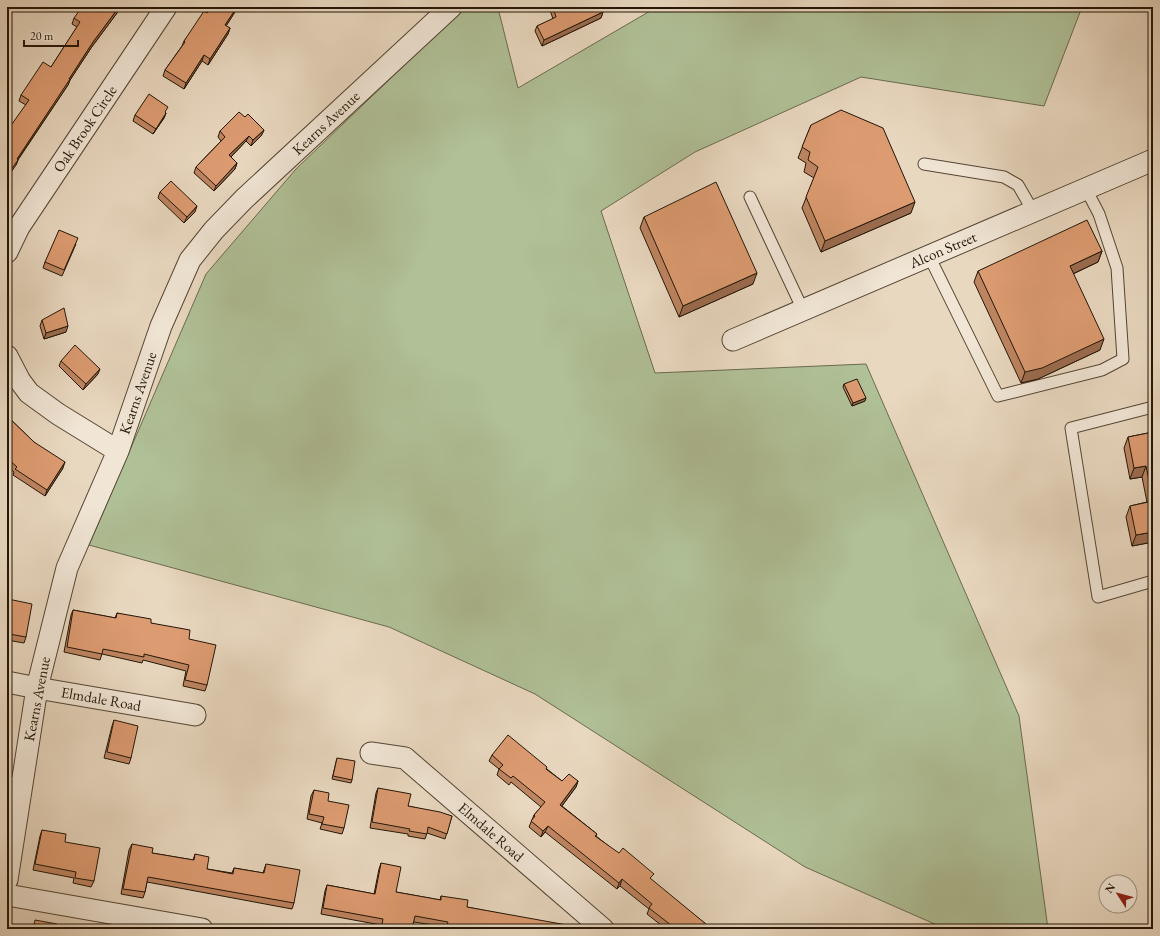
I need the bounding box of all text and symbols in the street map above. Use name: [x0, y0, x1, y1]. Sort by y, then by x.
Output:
scale bar: [24, 22, 78, 48]
text: 20 m: [30, 28, 54, 44]
street label: Oak Brook Circle: [49, 81, 121, 176]
street label: Kearns Avenue: [288, 86, 364, 159]
street label: Alcon Street: [905, 227, 979, 273]
street label: Kearns Avenue: [115, 349, 161, 437]
street label: Kearns Avenue: [19, 655, 54, 743]
street label: Elmdale Road: [59, 682, 143, 715]
street label: Elmdale Road: [454, 798, 528, 866]
north arrow: [1098, 874, 1138, 914]
text: N: [1102, 880, 1118, 896]

